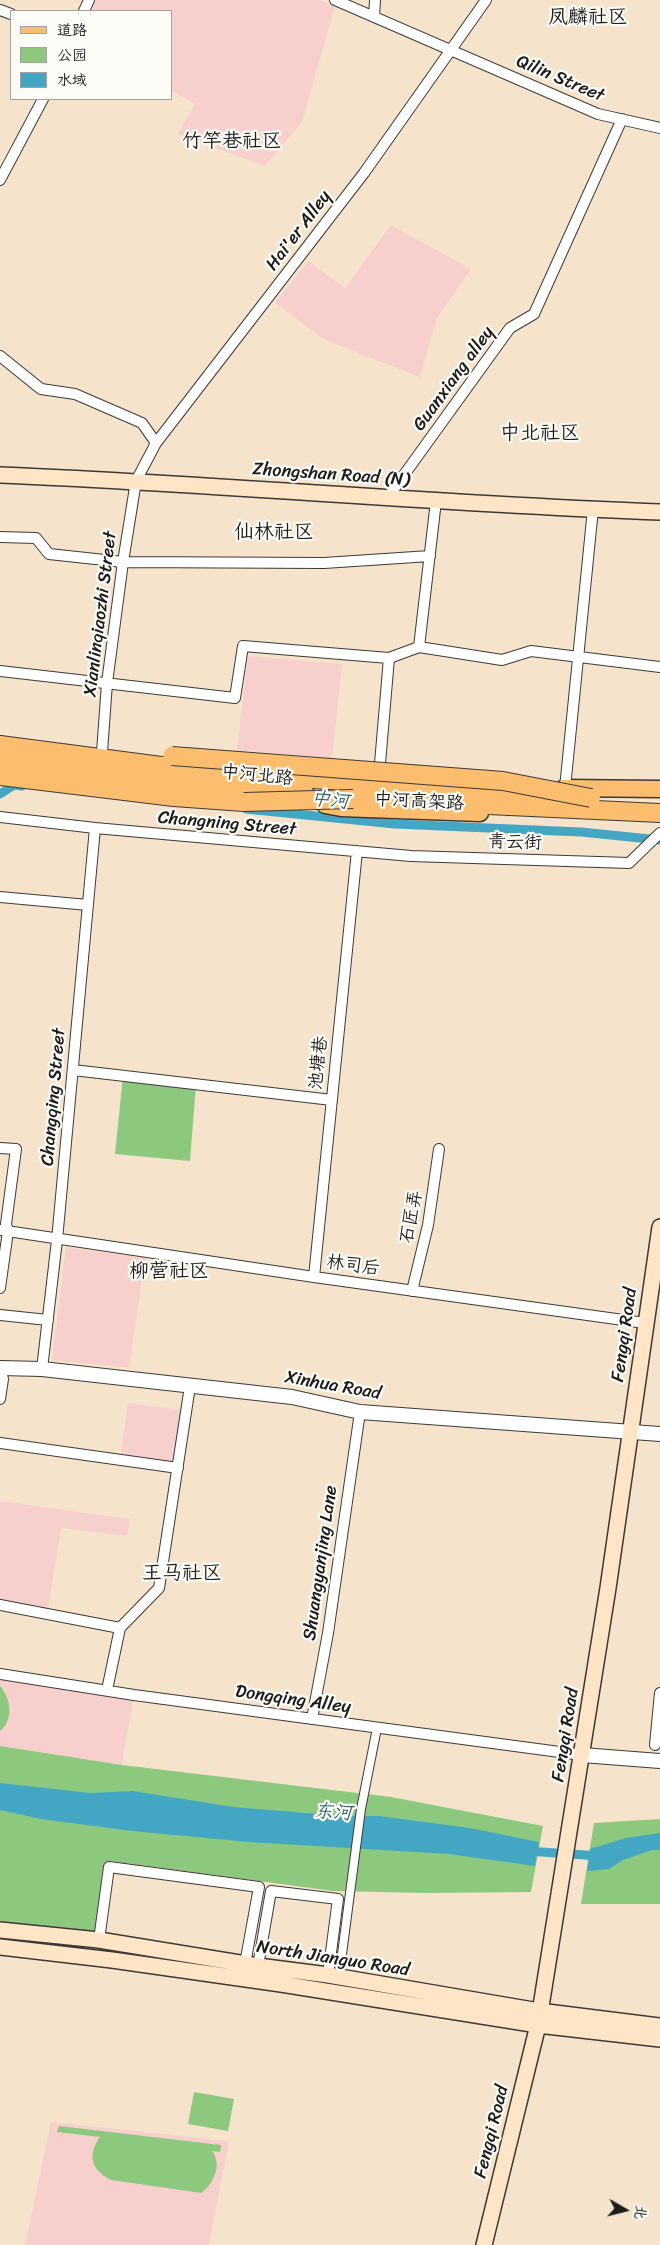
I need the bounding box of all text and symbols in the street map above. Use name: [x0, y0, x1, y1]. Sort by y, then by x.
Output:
district label: 凤麟社区: [548, 6, 628, 30]
legend: [10, 10, 172, 100]
text: 道路: [57, 17, 87, 43]
text: 公园: [57, 42, 87, 68]
street label: Qilin Street: [513, 51, 607, 107]
text: 水域: [57, 67, 87, 93]
district label: 竹竿巷社区: [182, 130, 282, 154]
street label: Hai'er Alley: [262, 187, 336, 275]
street label: Guanxiang alley: [409, 322, 499, 436]
district label: 中北社区: [500, 422, 580, 446]
street label: Zhongshan Road (N): [252, 459, 410, 491]
district label: 仙林社区: [234, 521, 314, 545]
street label: Xianlinqiaozhi Street: [80, 530, 122, 698]
street label: 中河北路: [220, 761, 294, 791]
water label: 中河: [310, 788, 350, 814]
street label: 中河高架路: [373, 789, 465, 815]
street label: Changning Street: [157, 807, 297, 841]
street label: 青云街: [488, 831, 542, 855]
street label: Changqing Street: [37, 1027, 71, 1167]
street label: 池塘巷: [305, 1035, 333, 1091]
street label: 石匠弄: [396, 1188, 428, 1246]
street label: 林司后: [325, 1252, 381, 1280]
district label: 柳营社区: [129, 1260, 209, 1284]
street label: Fengqi Road: [608, 1287, 642, 1383]
street label: Xinhua Road: [283, 1367, 383, 1405]
street label: Shuangyanjing Lane: [299, 1484, 343, 1642]
district label: 王马社区: [142, 1562, 222, 1586]
street label: Dongqing Alley: [234, 1681, 352, 1719]
street label: Fengqi Road: [548, 1686, 584, 1784]
water label: 东河: [313, 1800, 353, 1826]
street label: North Jianguo Road: [255, 1936, 411, 1982]
street label: Fengqi Road: [470, 2083, 514, 2181]
north arrow: [600, 2185, 650, 2235]
text: 北: [627, 2203, 654, 2221]

